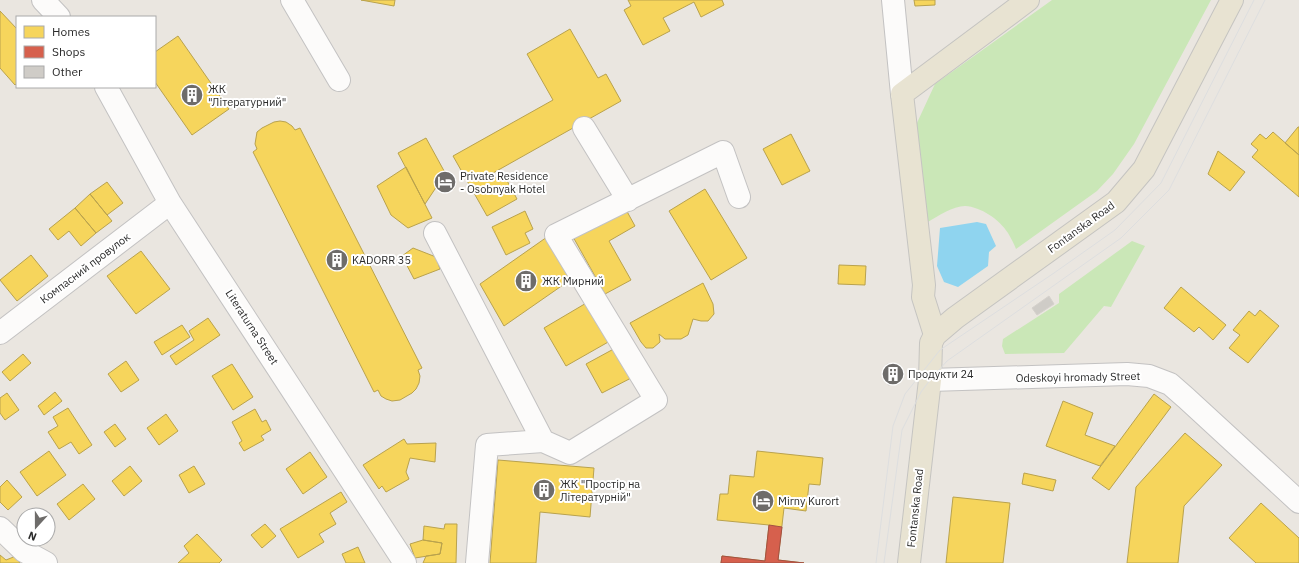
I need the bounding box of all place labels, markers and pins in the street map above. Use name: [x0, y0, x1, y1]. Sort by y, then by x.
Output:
building icon: ЖК "Літературний": [179, 82, 205, 108]
place label: ЖК "Літературний": [208, 82, 286, 109]
hotel icon: Private Residence - Osobnyak Hotel: [432, 169, 458, 195]
place label: Private Residence - Osobnyak Hotel: [460, 169, 548, 196]
building icon: KADORR 35: [324, 247, 350, 273]
place label: KADORR 35: [352, 253, 411, 267]
building icon: ЖК Мирний: [513, 268, 539, 294]
place label: ЖК Мирний: [542, 274, 604, 288]
building icon: Продукти 24: [880, 361, 906, 387]
place label: Продукти 24: [908, 367, 974, 381]
building icon: ЖК "Простір на Літературній": [531, 477, 557, 503]
place label: ЖК "Простір на Літературній": [560, 477, 640, 504]
hotel icon: Mirny Kurort: [750, 488, 776, 514]
place label: Mirny Kurort: [778, 494, 839, 508]

